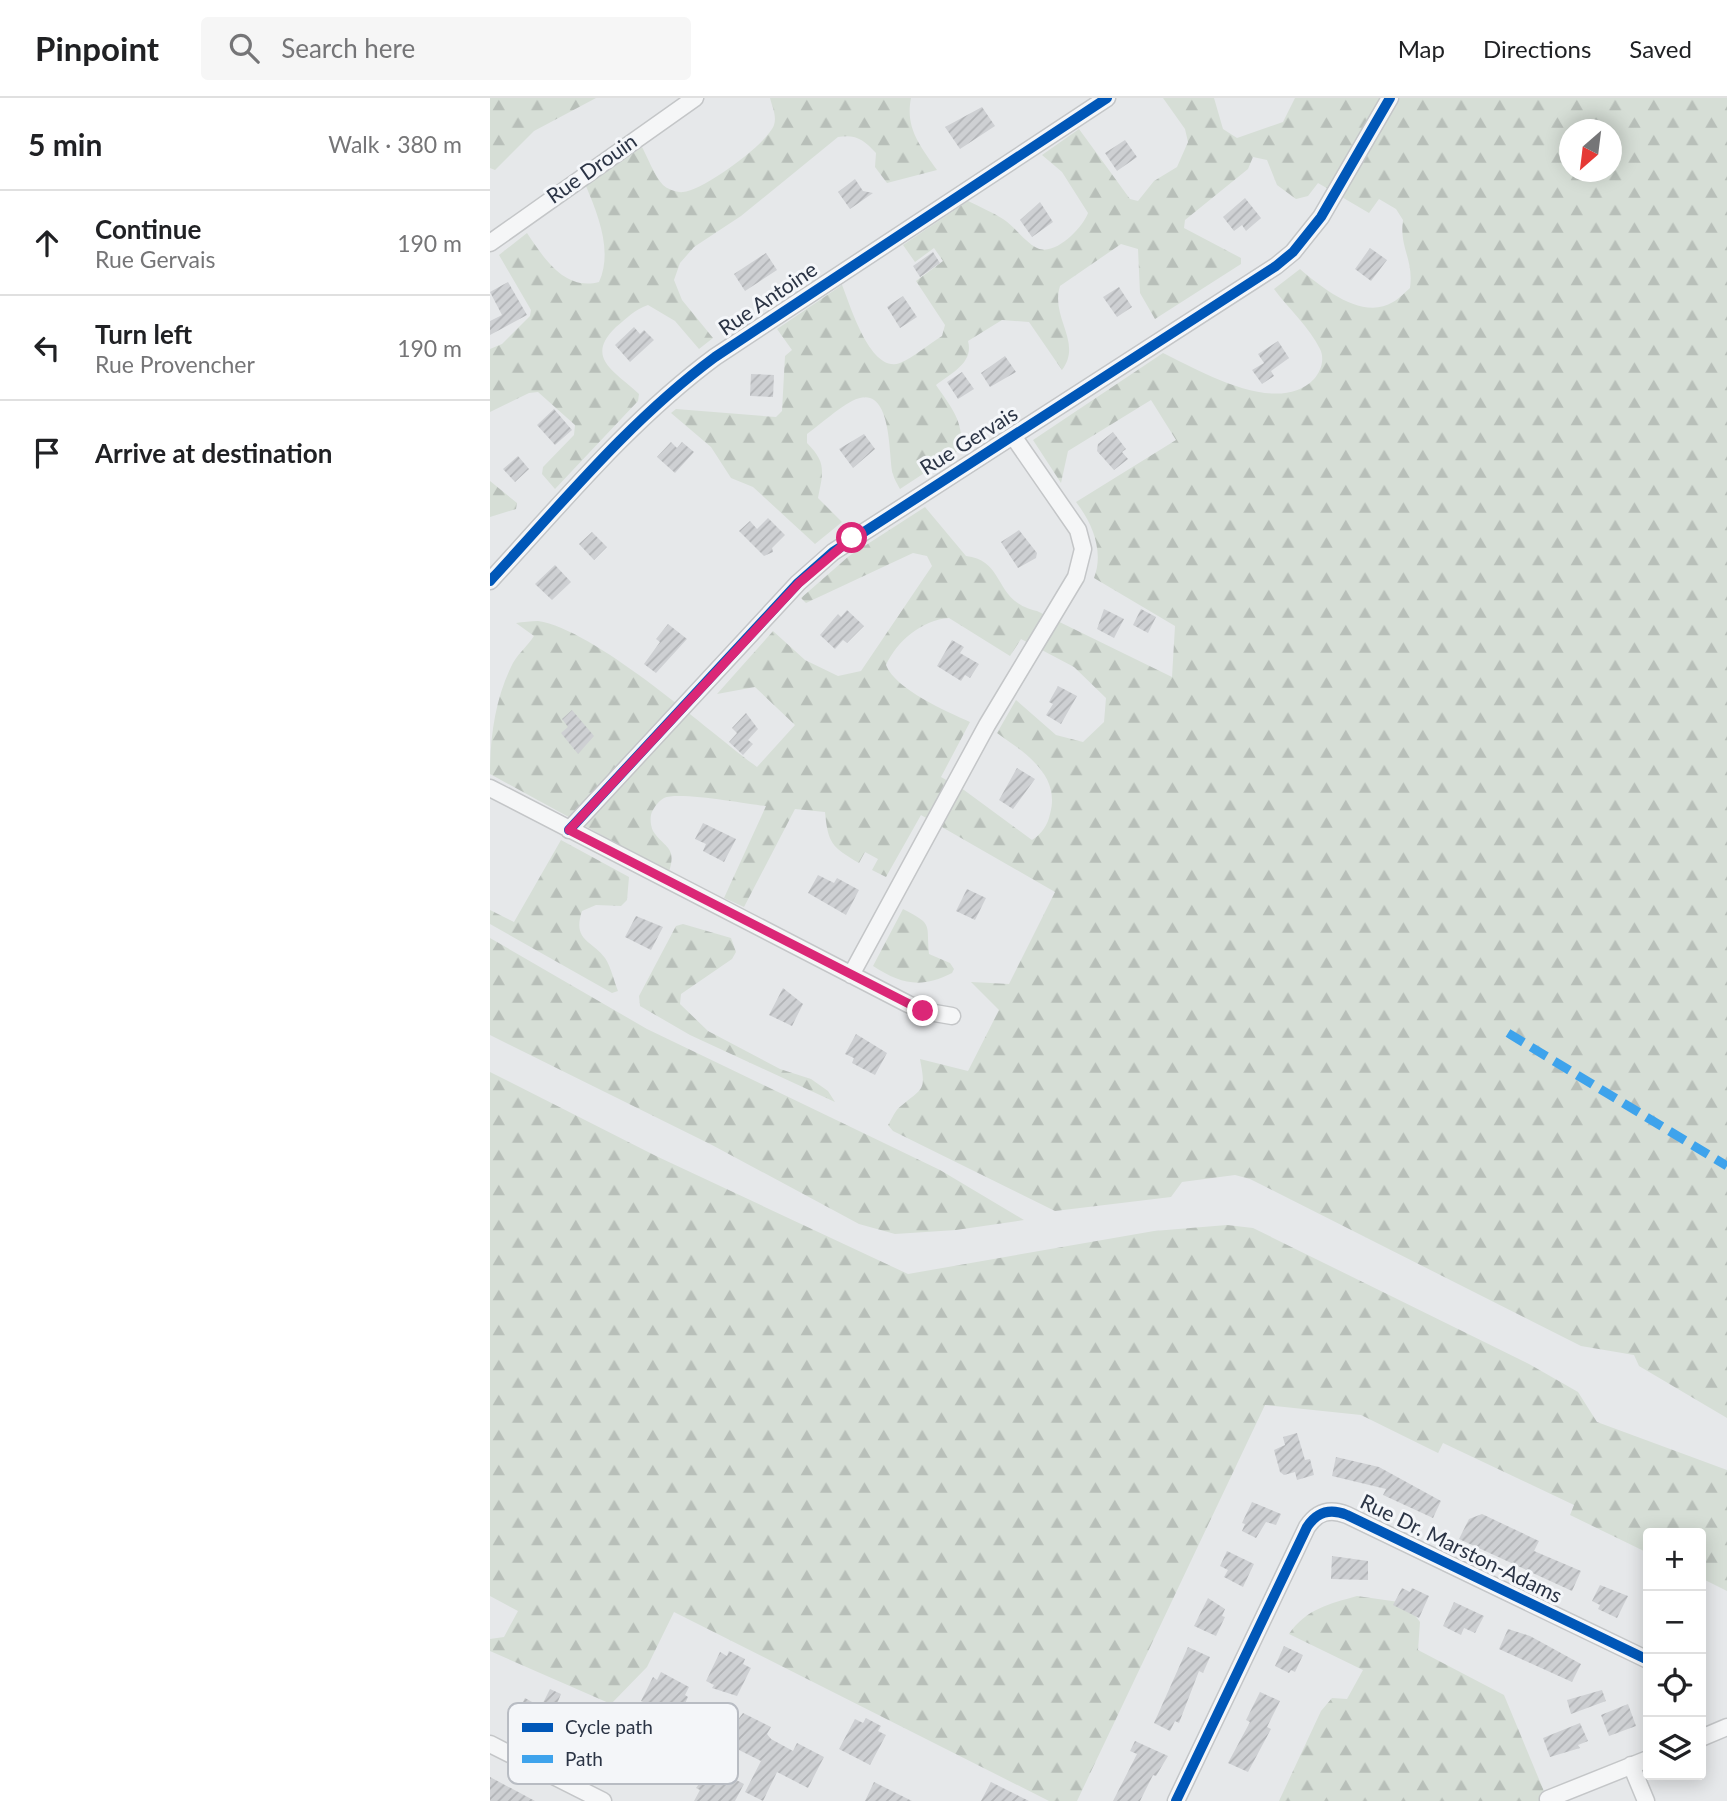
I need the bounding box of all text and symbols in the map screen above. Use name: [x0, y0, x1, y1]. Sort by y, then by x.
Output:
search box: [201, 17, 691, 80]
text: Pinpoint: [35, 28, 159, 68]
icon: search: [225, 29, 263, 67]
text: Search here: [281, 32, 415, 64]
text: Map: [1398, 34, 1445, 63]
text: Directions: [1483, 34, 1591, 63]
text: Saved: [1629, 34, 1692, 63]
north arrow: [1559, 119, 1622, 182]
text: 5 min: [28, 126, 102, 162]
street label: Rue Drouin: [541, 128, 641, 208]
text: Walk · 380 m: [328, 130, 462, 158]
text: Continue: [95, 213, 201, 245]
icon: ahead: [28, 224, 66, 262]
text: 190 m: [397, 229, 462, 257]
text: Rue Gervais: [95, 245, 216, 273]
street label: Rue Antoine: [713, 256, 821, 340]
text: Turn left: [95, 318, 192, 350]
icon: left: [28, 329, 66, 367]
text: 190 m: [397, 334, 462, 362]
text: Rue Provencher: [95, 350, 255, 378]
street label: Rue Gervais: [915, 400, 1021, 479]
icon: arrive: [28, 434, 66, 472]
text: Arrive at destination: [95, 437, 332, 469]
route start: [836, 522, 867, 553]
route end: [907, 995, 938, 1026]
street label: Rue Dr. Marston-Adams: [1357, 1488, 1567, 1607]
map controls: [1643, 1528, 1706, 1780]
button: +: [1643, 1528, 1706, 1591]
button: −: [1643, 1591, 1706, 1654]
button: locate: [1643, 1654, 1706, 1717]
legend: [508, 1703, 738, 1784]
text: Cycle path: [565, 1715, 653, 1738]
button: layers: [1643, 1717, 1706, 1780]
text: Path: [565, 1747, 603, 1770]

